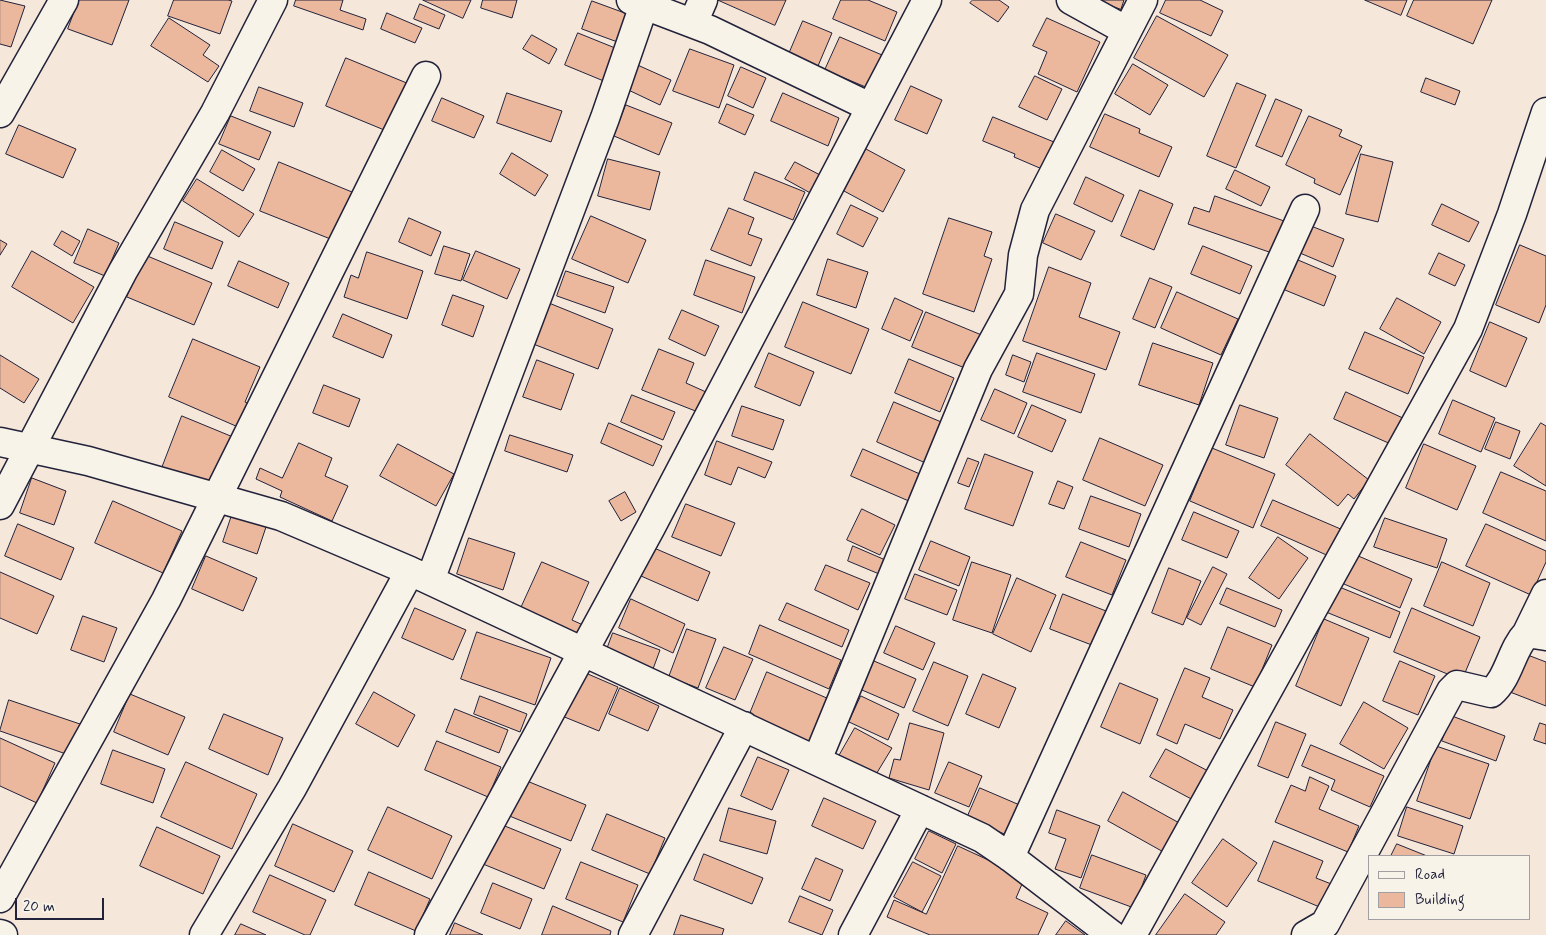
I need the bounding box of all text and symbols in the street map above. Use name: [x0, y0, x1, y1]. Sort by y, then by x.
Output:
legend: [1368, 855, 1531, 920]
text: Road: [1415, 865, 1445, 885]
scale bar: [18, 888, 106, 920]
text: Building: [1415, 890, 1465, 910]
text: 20 m: [23, 897, 55, 917]

